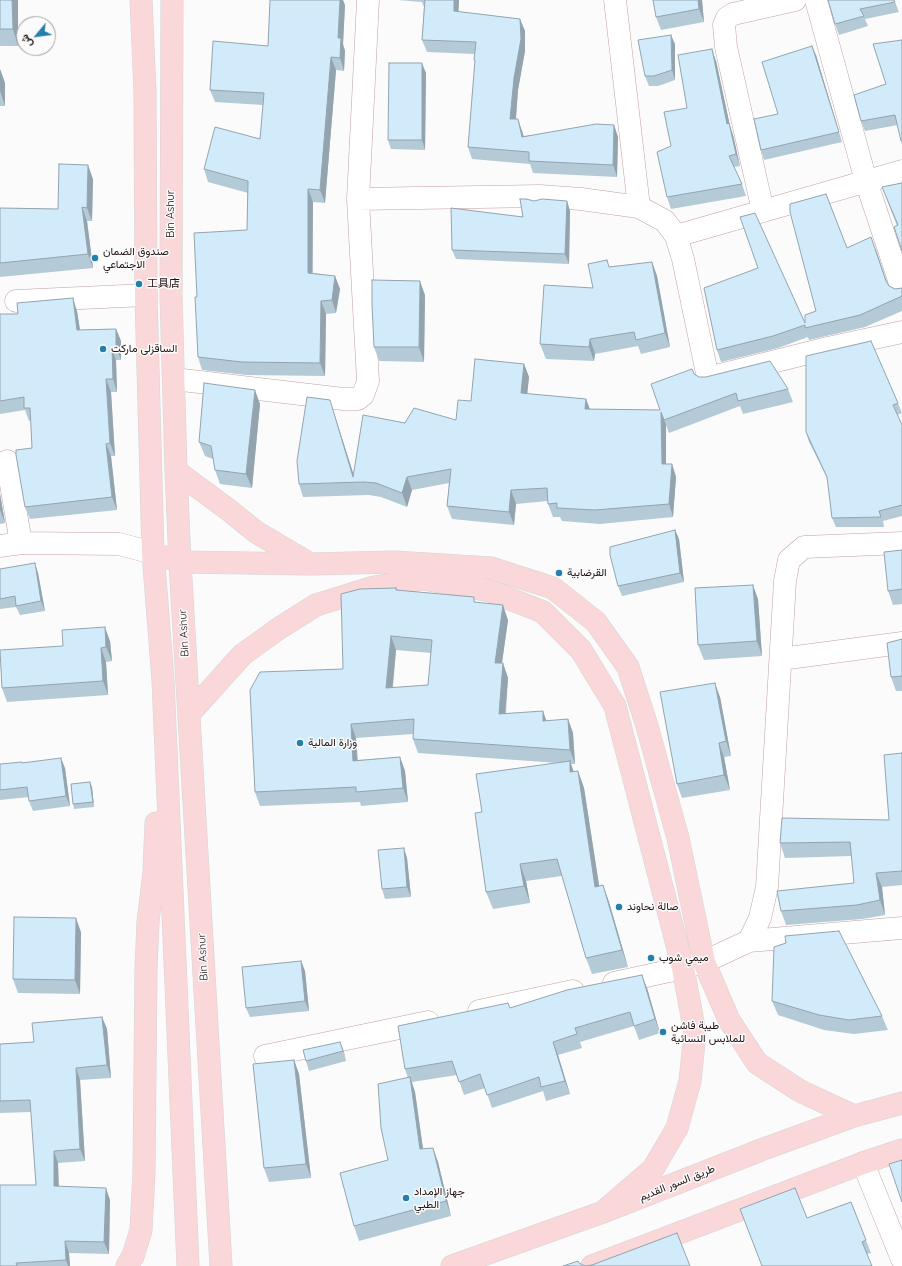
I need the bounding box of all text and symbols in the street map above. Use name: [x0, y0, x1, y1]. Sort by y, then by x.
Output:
north arrow: [16, 16, 56, 56]
text: ش: [17, 32, 36, 51]
street label: Bin Ashur: [164, 190, 178, 238]
place label: صندوق الضمان الاجتماعي: [103, 245, 169, 271]
marker: صندوق الضمان الاجتماعي: [90, 253, 100, 263]
place label: 工具店: [147, 277, 180, 291]
marker: 工具店: [134, 279, 144, 289]
place label: الساقزلى ماركت: [111, 342, 177, 356]
marker: الساقزلى ماركت: [98, 344, 108, 354]
place label: القرضابية: [567, 566, 607, 580]
marker: القرضابية: [554, 568, 564, 578]
street label: Bin Ashur: [176, 609, 192, 657]
place label: وزارة المالية: [308, 736, 357, 750]
marker: وزارة المالية: [295, 738, 305, 748]
place label: صالة نحاوند: [627, 900, 678, 914]
marker: صالة نحاوند: [614, 902, 624, 912]
street label: Bin Ashur: [195, 933, 211, 981]
place label: ميمي شوب: [659, 951, 709, 965]
marker: ميمي شوب: [646, 953, 656, 963]
place label: طيبة فاشن للملابس النسائية: [671, 1019, 745, 1045]
marker: طيبة فاشن للملابس النسائية: [658, 1027, 668, 1037]
street label: طريق السور القديم: [637, 1162, 717, 1204]
place label: جهاز الإمداد الطبي: [414, 1185, 465, 1211]
marker: جهاز الإمداد الطبي: [401, 1193, 411, 1203]

